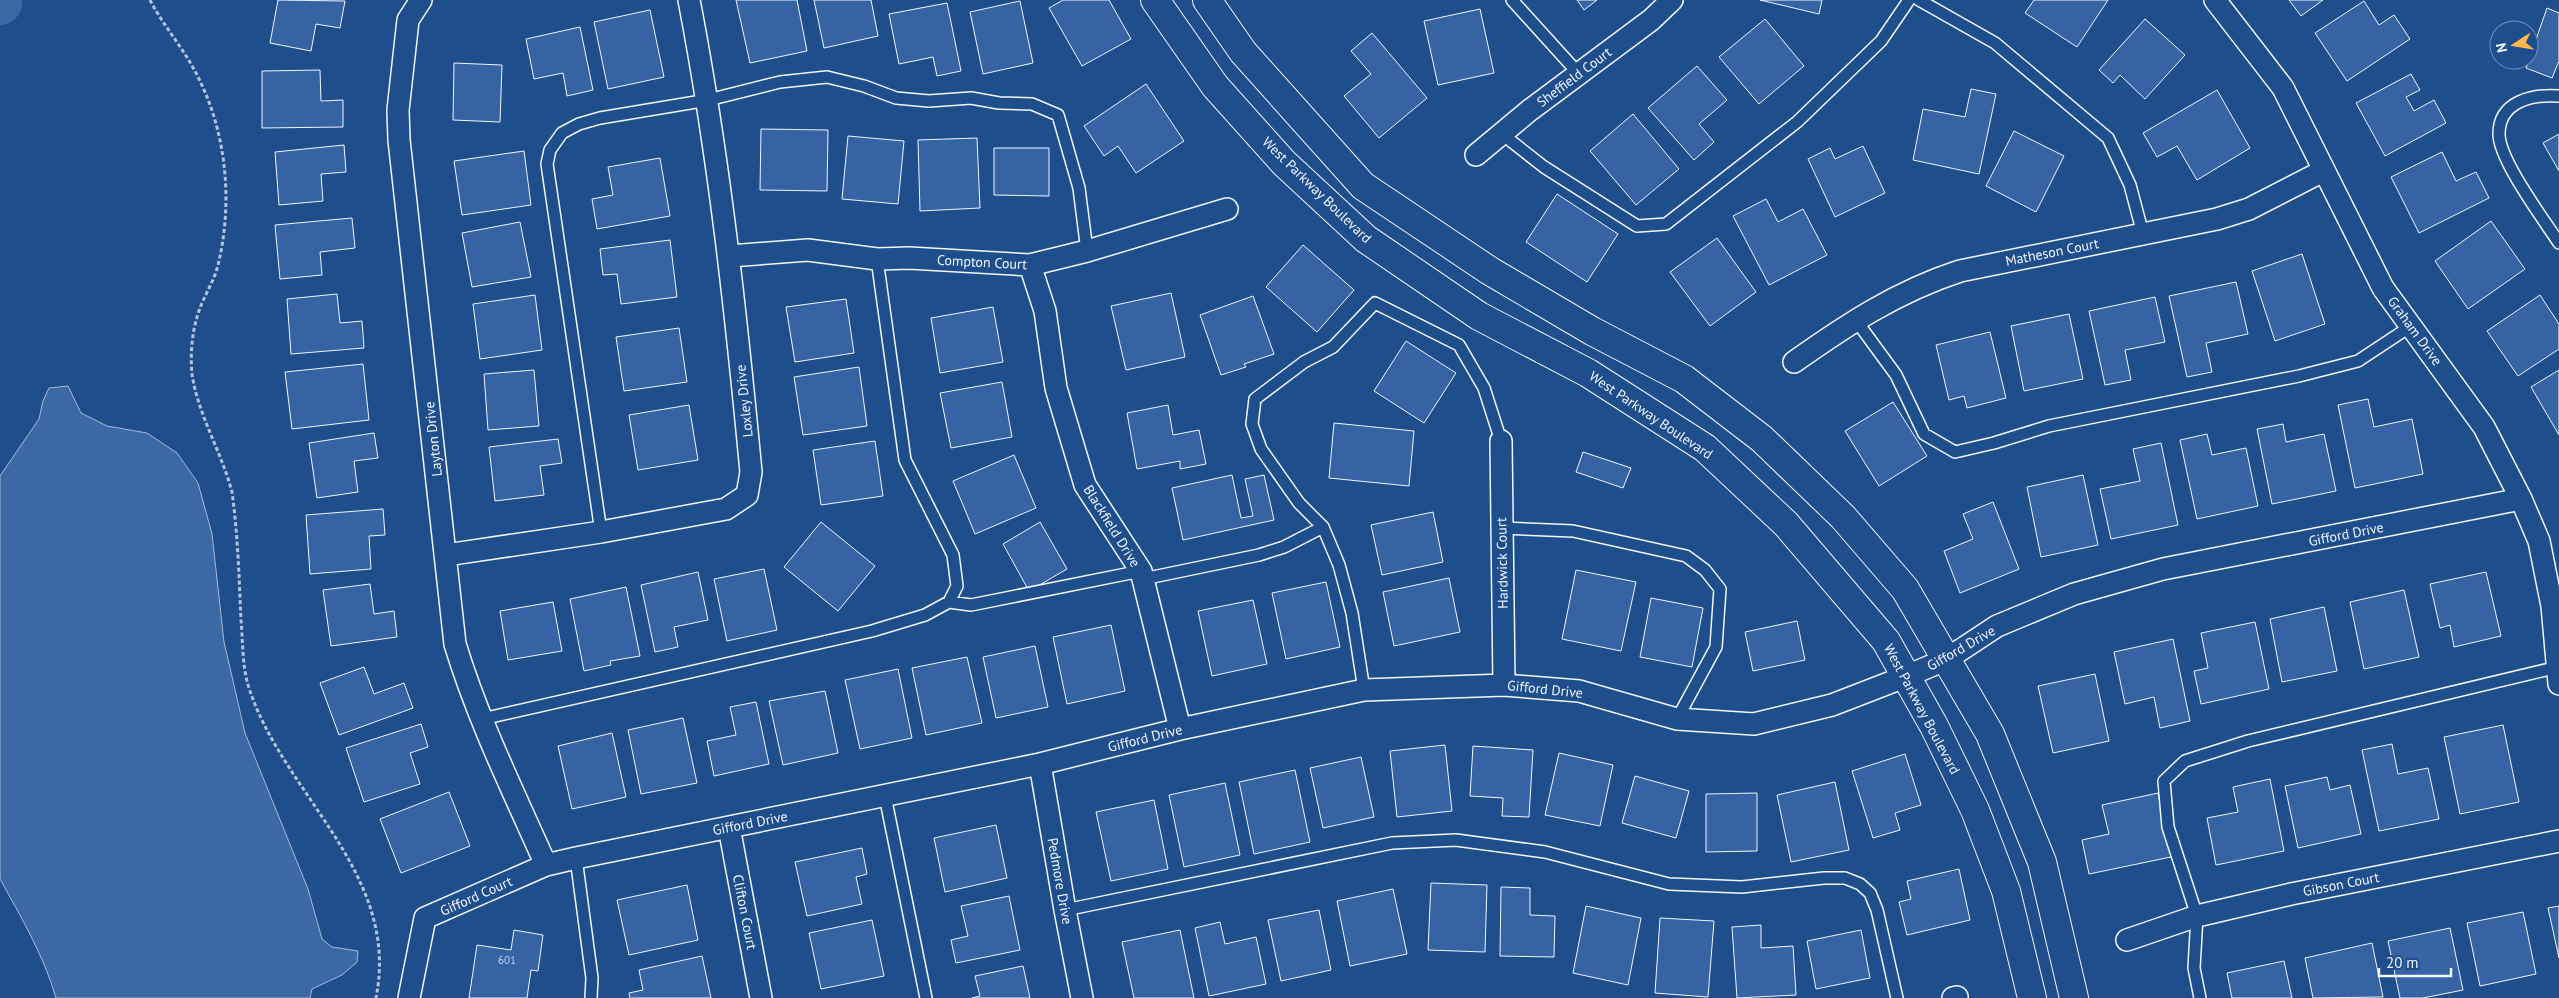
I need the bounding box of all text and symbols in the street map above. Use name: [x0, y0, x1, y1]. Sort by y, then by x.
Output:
north arrow: [2489, 20, 2539, 70]
text: N: [2492, 41, 2511, 54]
street label: Sheffield Court: [1533, 43, 1615, 111]
street label: West Parkway Boulevard: [1258, 133, 1376, 247]
street label: Matheson Court: [2004, 234, 2100, 270]
street label: Compton Court: [937, 251, 1028, 273]
street label: Graham Drive: [2384, 293, 2446, 369]
street label: Loxley Drive: [731, 364, 757, 438]
street label: West Parkway Boulevard: [1586, 367, 1716, 463]
street label: Layton Drive: [420, 401, 446, 477]
street label: Blackfield Drive: [1080, 482, 1144, 570]
street label: Hardwick Court: [1492, 517, 1512, 609]
street label: Gifford Drive: [2307, 518, 2385, 550]
street label: Gifford Drive: [1924, 621, 1998, 675]
street label: West Parkway Boulevard: [1880, 641, 1964, 777]
street label: Gifford Drive: [1506, 676, 1584, 702]
street label: Gifford Drive: [1106, 720, 1184, 756]
street label: Gifford Drive: [711, 807, 789, 839]
street label: Pedmore Drive: [1044, 836, 1076, 926]
street label: Gibson Court: [2301, 868, 2381, 900]
street label: Gifford Court: [437, 872, 515, 920]
street label: Clifton Court: [729, 873, 761, 951]
scale bar: [2379, 946, 2452, 978]
house number: 601: [498, 953, 516, 967]
text: 20 m: [2386, 953, 2419, 972]

